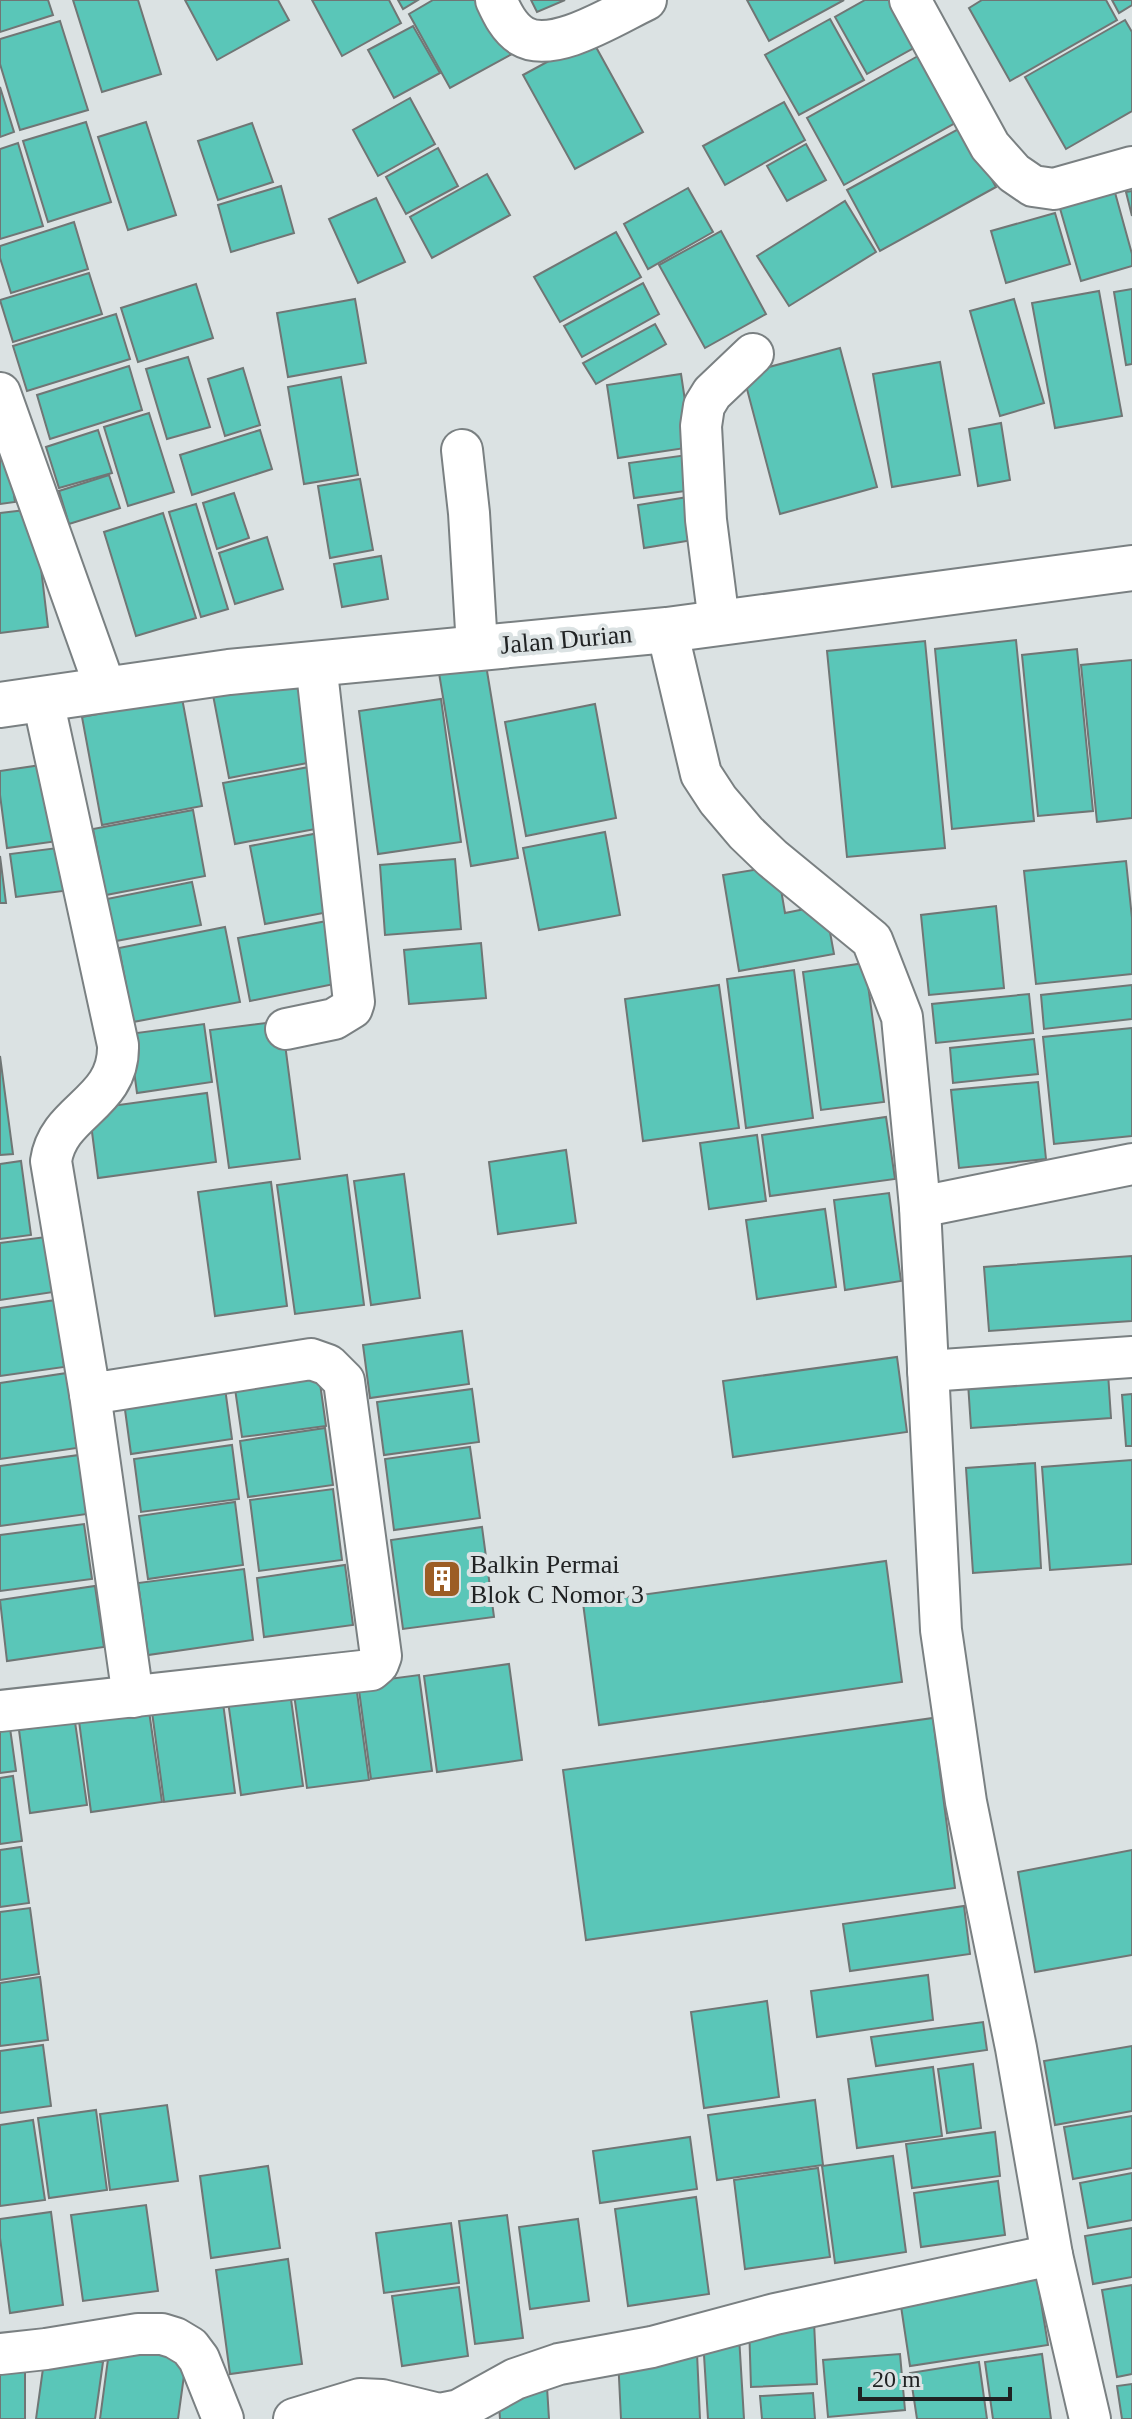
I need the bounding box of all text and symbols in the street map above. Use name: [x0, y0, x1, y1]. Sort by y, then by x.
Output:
street label: Jalan Durian: [499, 619, 633, 660]
place label: Balkin Permai Blok C Nomor 3: [470, 1550, 644, 1609]
building icon: Balkin Permai Blok C Nomor 3: [421, 1558, 463, 1600]
scale bar: [860, 2351, 1010, 2401]
text: 20 m: [872, 2366, 921, 2392]

